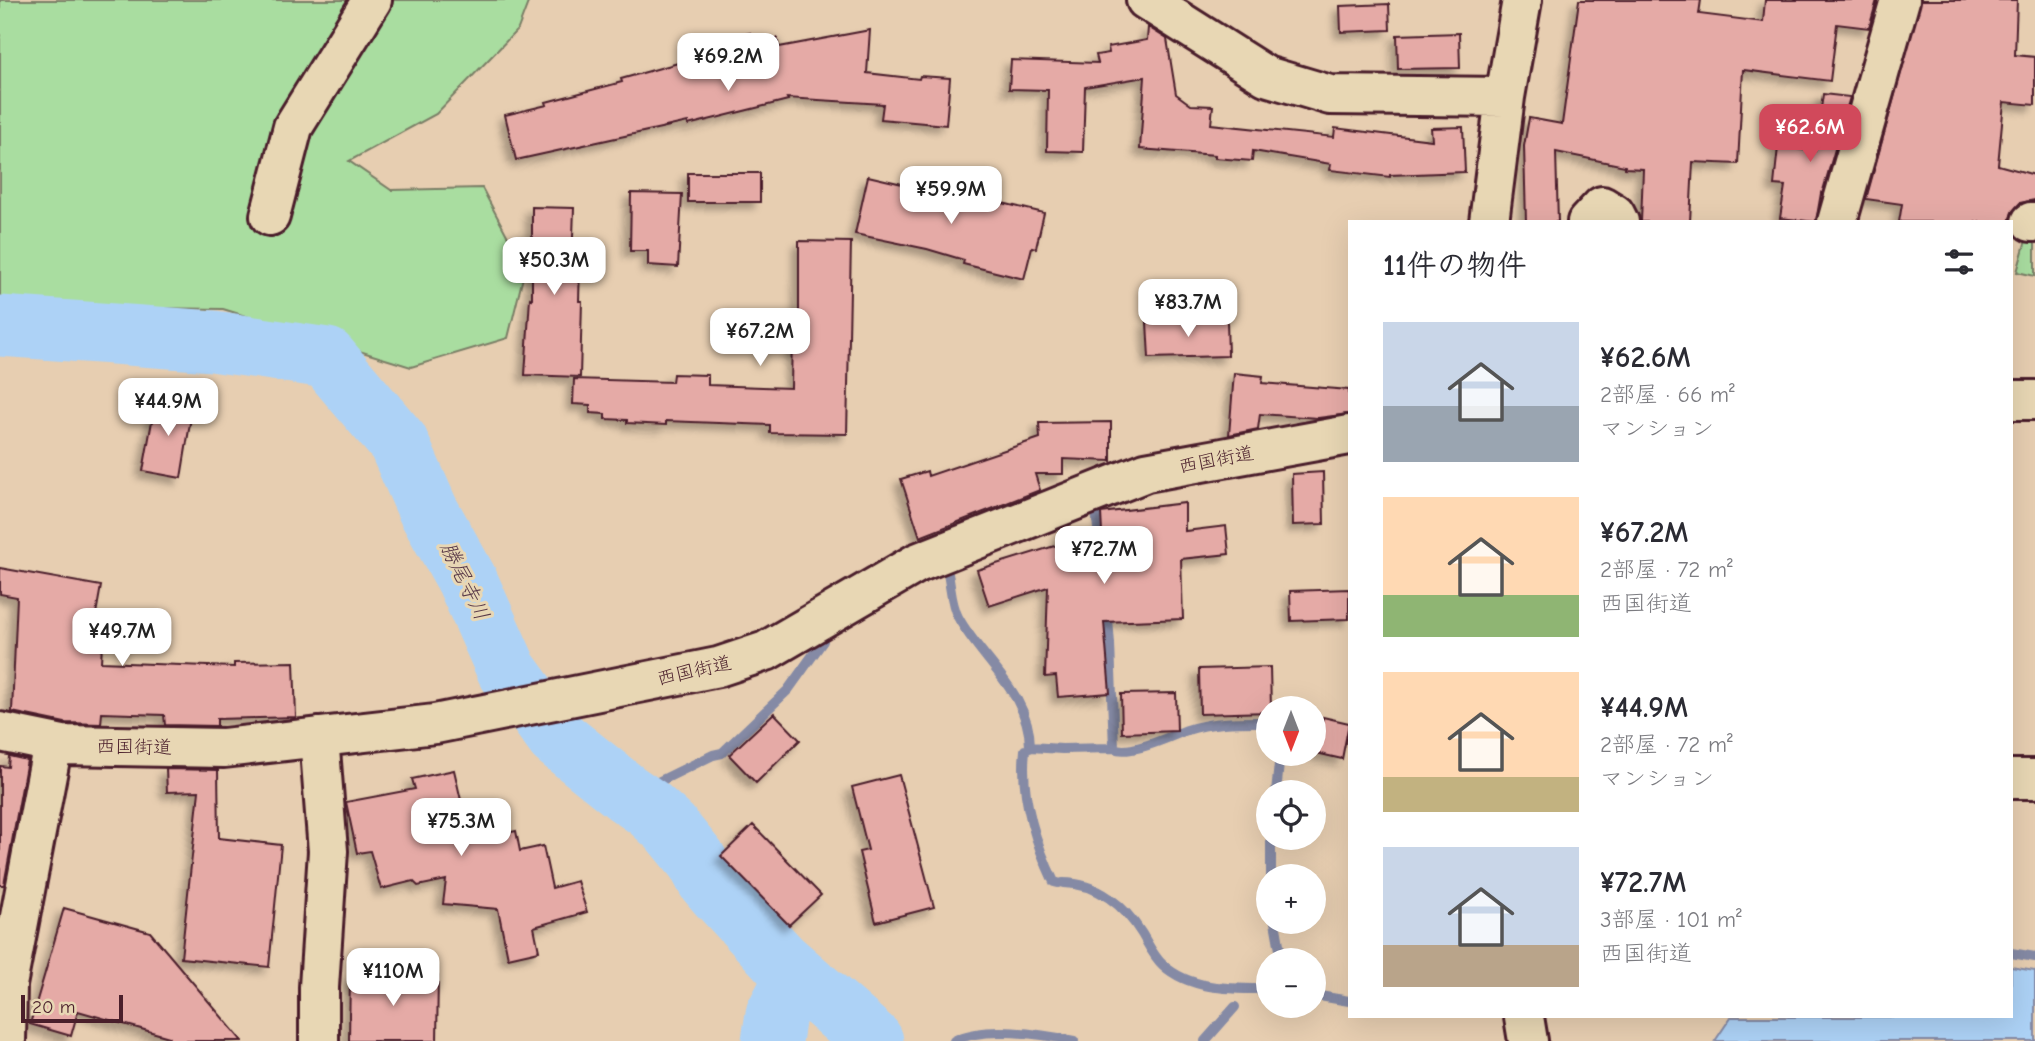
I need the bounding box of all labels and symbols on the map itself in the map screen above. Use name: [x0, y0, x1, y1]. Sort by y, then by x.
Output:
pin: ¥69.2M: [671, 34, 785, 93]
pin: ¥62.6M: [1753, 104, 1867, 164]
pin: ¥59.9M: [894, 166, 1008, 226]
pin: ¥50.3M: [497, 238, 611, 297]
pin: ¥83.7M: [1131, 280, 1245, 339]
pin: ¥67.2M: [703, 308, 817, 368]
pin: ¥44.9M: [111, 378, 225, 438]
street label: 西国街道: [1177, 442, 1256, 478]
pin: ¥72.7M: [1047, 526, 1161, 586]
water label: 勝尾寺川: [436, 538, 494, 624]
pin: ¥49.7M: [65, 608, 179, 668]
street label: 西国街道: [655, 652, 734, 690]
north arrow: [1256, 696, 1326, 766]
street label: 西国街道: [96, 735, 172, 759]
pin: ¥75.3M: [404, 798, 518, 858]
pin: ¥110M: [344, 948, 442, 1008]
scale bar: [21, 992, 122, 1024]

